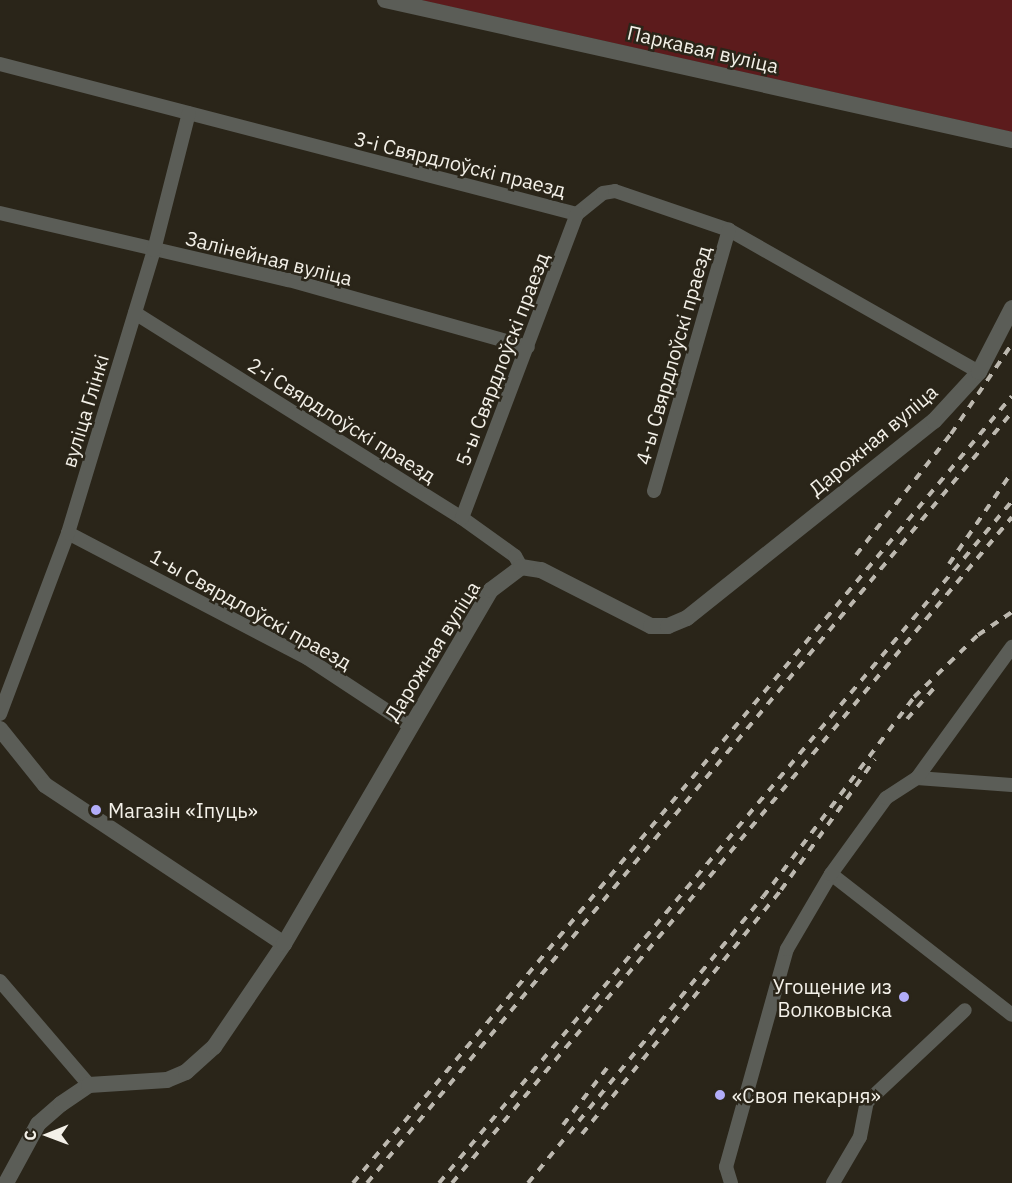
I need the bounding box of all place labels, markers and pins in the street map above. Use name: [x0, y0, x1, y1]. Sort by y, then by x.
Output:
place label: Магазін «Іпуць»: [108, 798, 258, 822]
marker: Магазін «Іпуць»: [89, 803, 103, 817]
place label: Угощение из Волковыска: [773, 974, 892, 1021]
marker: Угощение из Волковыска: [897, 990, 911, 1004]
place label: «Своя пекарня»: [732, 1083, 881, 1107]
marker: «Своя пекарня»: [713, 1088, 727, 1102]

